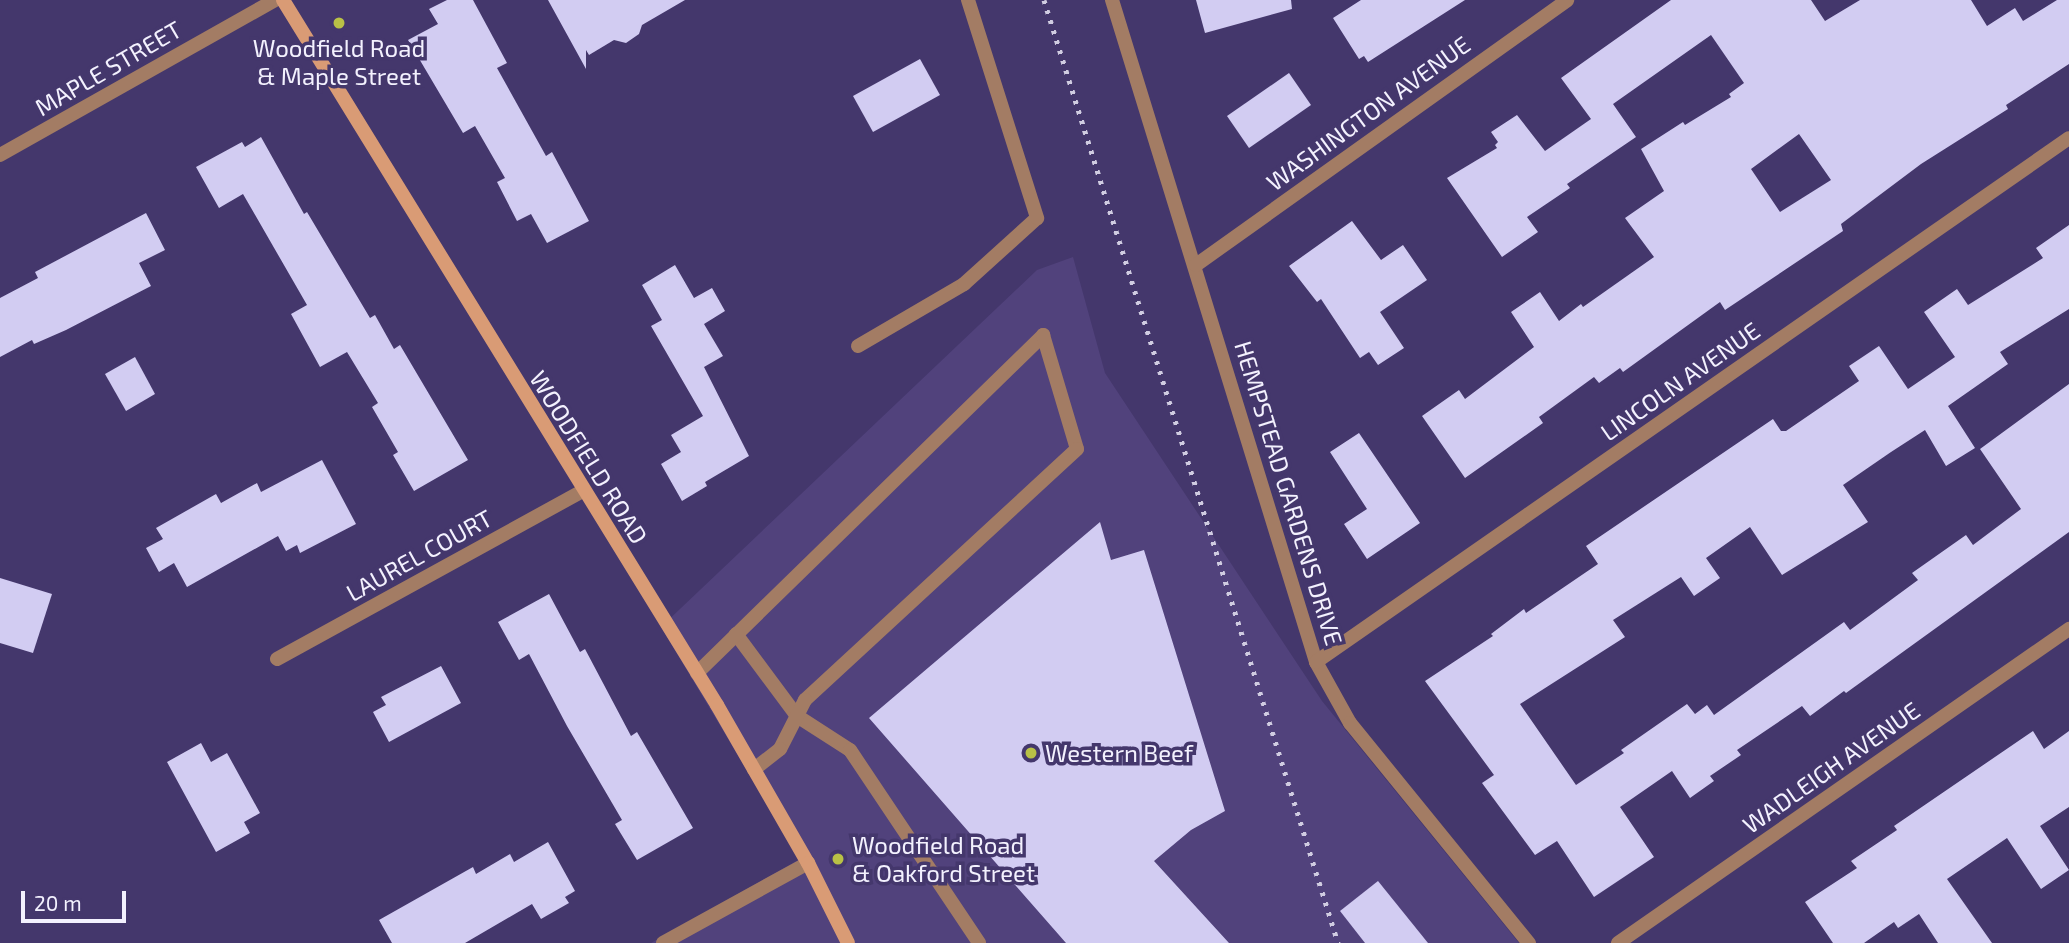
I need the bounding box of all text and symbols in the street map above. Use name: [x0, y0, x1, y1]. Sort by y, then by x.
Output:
street label: MAPLE STREET: [30, 14, 186, 122]
marker: Woodfield Road & Maple Street: [331, 15, 347, 31]
street label: WASHINGTON AVENUE: [1260, 29, 1476, 197]
place label: Woodfield Road & Maple Street: [253, 34, 425, 90]
street label: LINCOLN AVENUE: [1595, 315, 1765, 447]
street label: HEMPSTEAD GARDENS DRIVE: [1229, 337, 1349, 649]
street label: WOODFIELD ROAD: [524, 365, 654, 549]
street label: LAUREL COURT: [341, 503, 497, 607]
street label: WADLEIGH AVENUE: [1737, 695, 1925, 839]
place label: Western Beef: [1045, 739, 1193, 767]
marker: Western Beef: [1023, 745, 1039, 761]
place label: Woodfield Road & Oakford Street: [852, 831, 1035, 887]
marker: Woodfield Road & Oakford Street: [830, 851, 846, 867]
scale bar: [24, 876, 130, 920]
text: 20 m: [34, 890, 82, 915]

